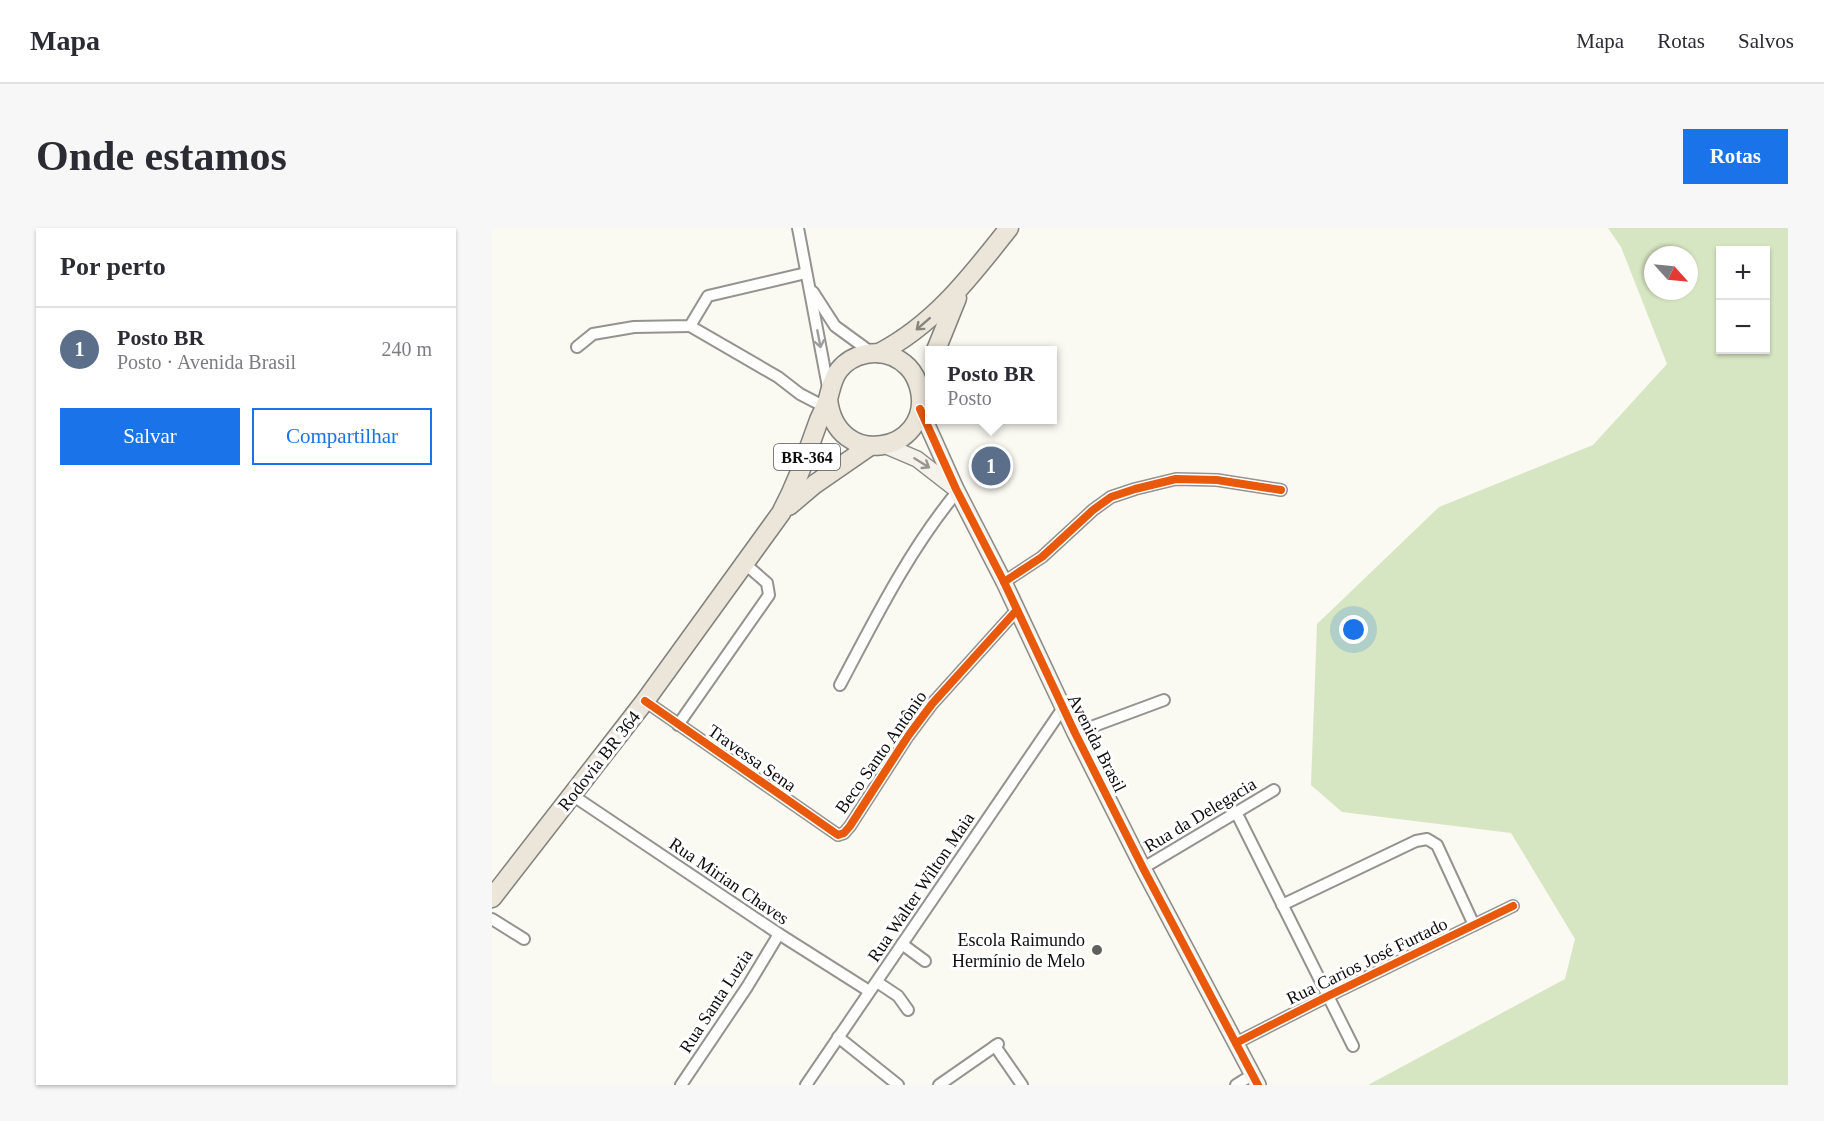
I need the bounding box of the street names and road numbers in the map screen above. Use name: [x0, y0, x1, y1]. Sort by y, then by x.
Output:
road number: BR-364: [774, 444, 840, 470]
street label: Beco Santo Antônio: [831, 687, 931, 817]
street label: Avenida Brasil: [1064, 691, 1130, 795]
street label: Rodovia BR 364: [554, 707, 644, 815]
street label: Travessa Sena: [704, 720, 800, 796]
street label: Rua da Delegacia: [1140, 774, 1260, 856]
street label: Rua Walter Wilton Maia: [864, 809, 978, 965]
street label: Rua Mirian Chaves: [665, 834, 793, 928]
street label: Rua Carios José Furtado: [1283, 913, 1451, 1009]
street label: Rua Santa Luzia: [675, 946, 757, 1056]

